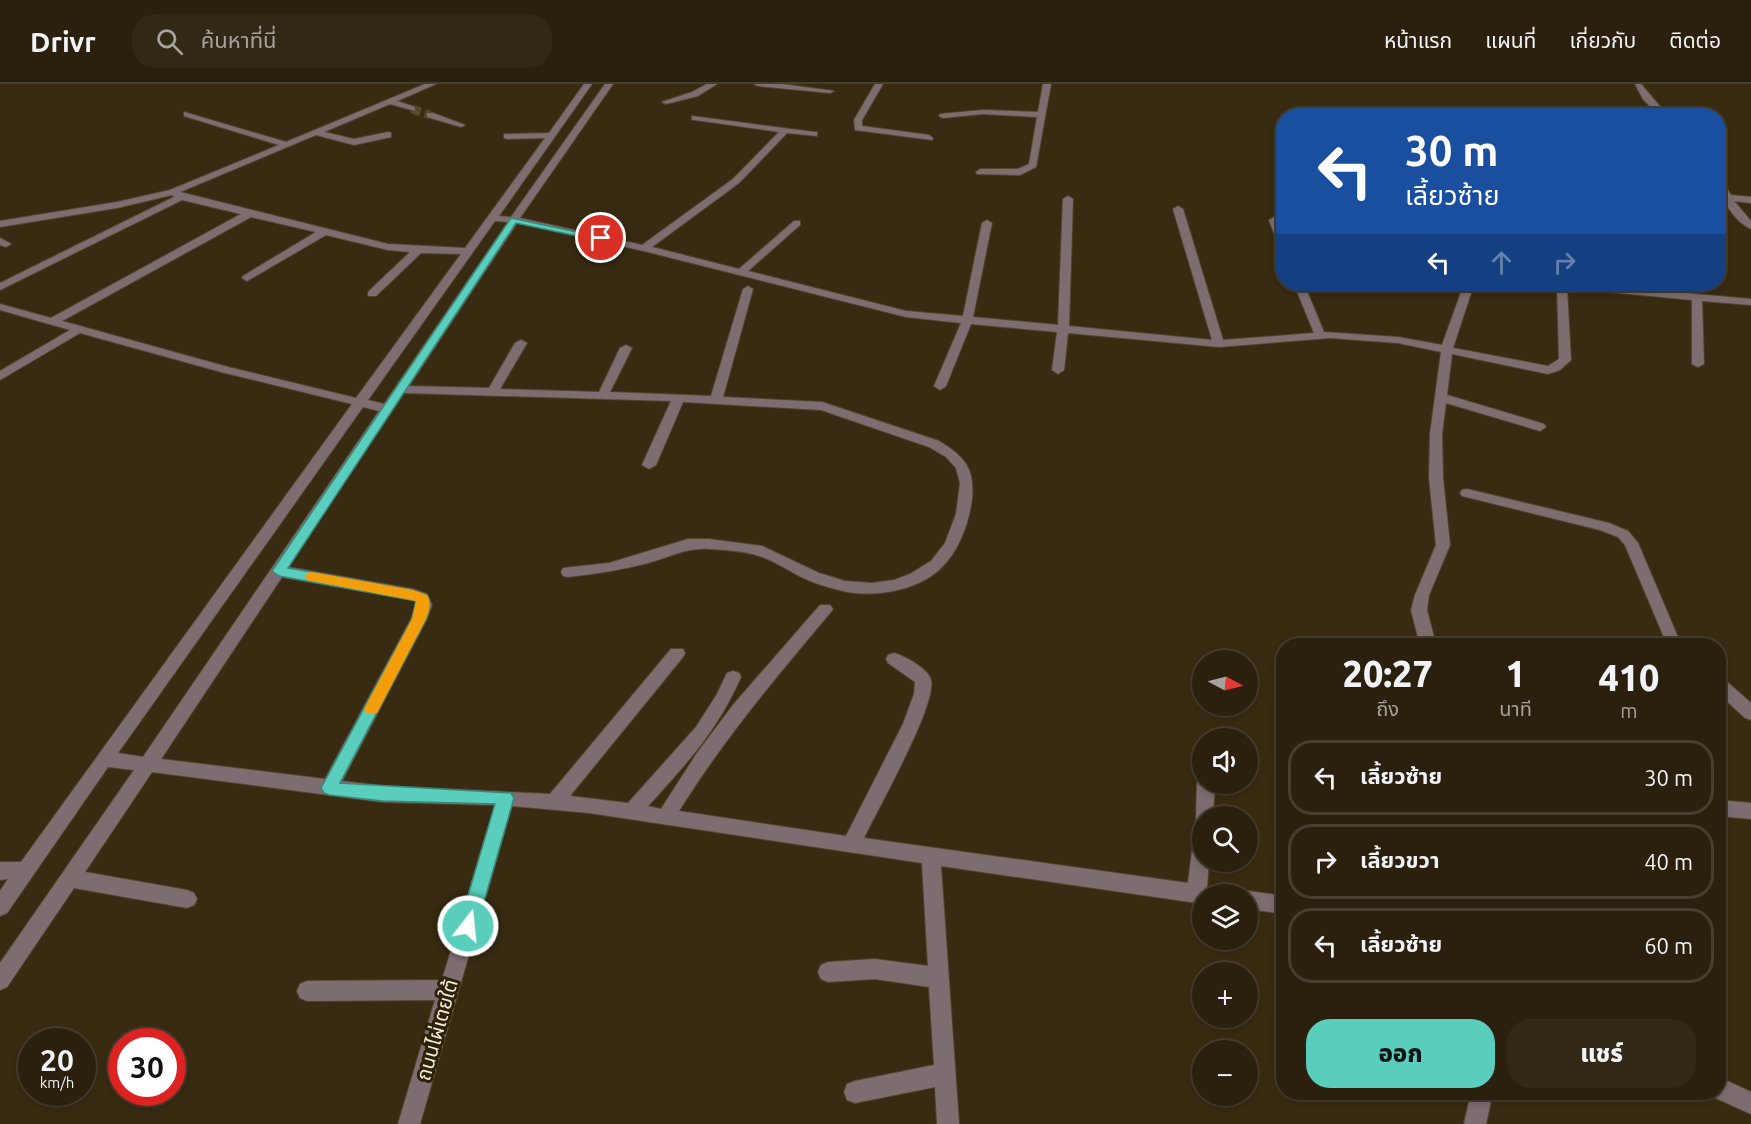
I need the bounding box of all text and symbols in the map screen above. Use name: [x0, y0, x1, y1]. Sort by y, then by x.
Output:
search box: [132, 14, 552, 68]
icon: search: [153, 25, 186, 58]
text: Drivr: [30, 26, 96, 57]
text: ค้นหาที่นี่: [201, 27, 277, 52]
text: หน้าแรก: [1384, 28, 1452, 52]
text: แผนที่: [1485, 28, 1536, 52]
text: เกี่ยวกับ: [1569, 28, 1636, 52]
text: ติดต่อ: [1669, 28, 1721, 52]
text: 30 m: [1405, 127, 1499, 174]
icon: left: [1306, 132, 1384, 210]
text: เลี้ยวซ้าย: [1405, 180, 1499, 210]
pin: [575, 212, 626, 263]
icon: arrive: [584, 221, 617, 254]
icon: left: [1422, 246, 1455, 279]
icon: ahead: [1485, 246, 1518, 279]
icon: right: [1548, 246, 1581, 279]
north arrow: [1192, 650, 1258, 716]
map controls: [1192, 650, 1258, 1106]
text: 20:27: [1343, 653, 1433, 694]
text: 1: [1505, 653, 1526, 694]
text: 410: [1598, 657, 1659, 698]
text: ถึง: [1376, 697, 1399, 720]
text: นาที: [1499, 697, 1532, 720]
text: m: [1620, 699, 1638, 722]
button: sound: [1192, 728, 1258, 794]
icon: left: [1309, 761, 1342, 794]
text: เลี้ยวซ้าย: [1360, 763, 1442, 788]
text: 30 m: [1644, 765, 1693, 790]
button: search: [1192, 806, 1258, 872]
icon: right: [1309, 845, 1342, 878]
text: เลี้ยวขวา: [1360, 847, 1440, 872]
text: 40 m: [1644, 849, 1693, 874]
button: layers: [1192, 884, 1258, 950]
position arrow: [436, 894, 500, 958]
icon: left: [1309, 929, 1342, 962]
text: เลี้ยวซ้าย: [1360, 931, 1442, 956]
text: 60 m: [1644, 933, 1693, 958]
button: +: [1192, 962, 1258, 1028]
street label: ถนนไผ่เตยใต้: [411, 977, 462, 1083]
button: ออก: [1306, 1019, 1495, 1088]
button: แชร์: [1507, 1019, 1696, 1088]
speed limit sign: 30: [108, 1028, 186, 1106]
button: −: [1192, 1040, 1258, 1106]
text: 20: [40, 1043, 74, 1077]
text: km/h: [40, 1074, 74, 1091]

